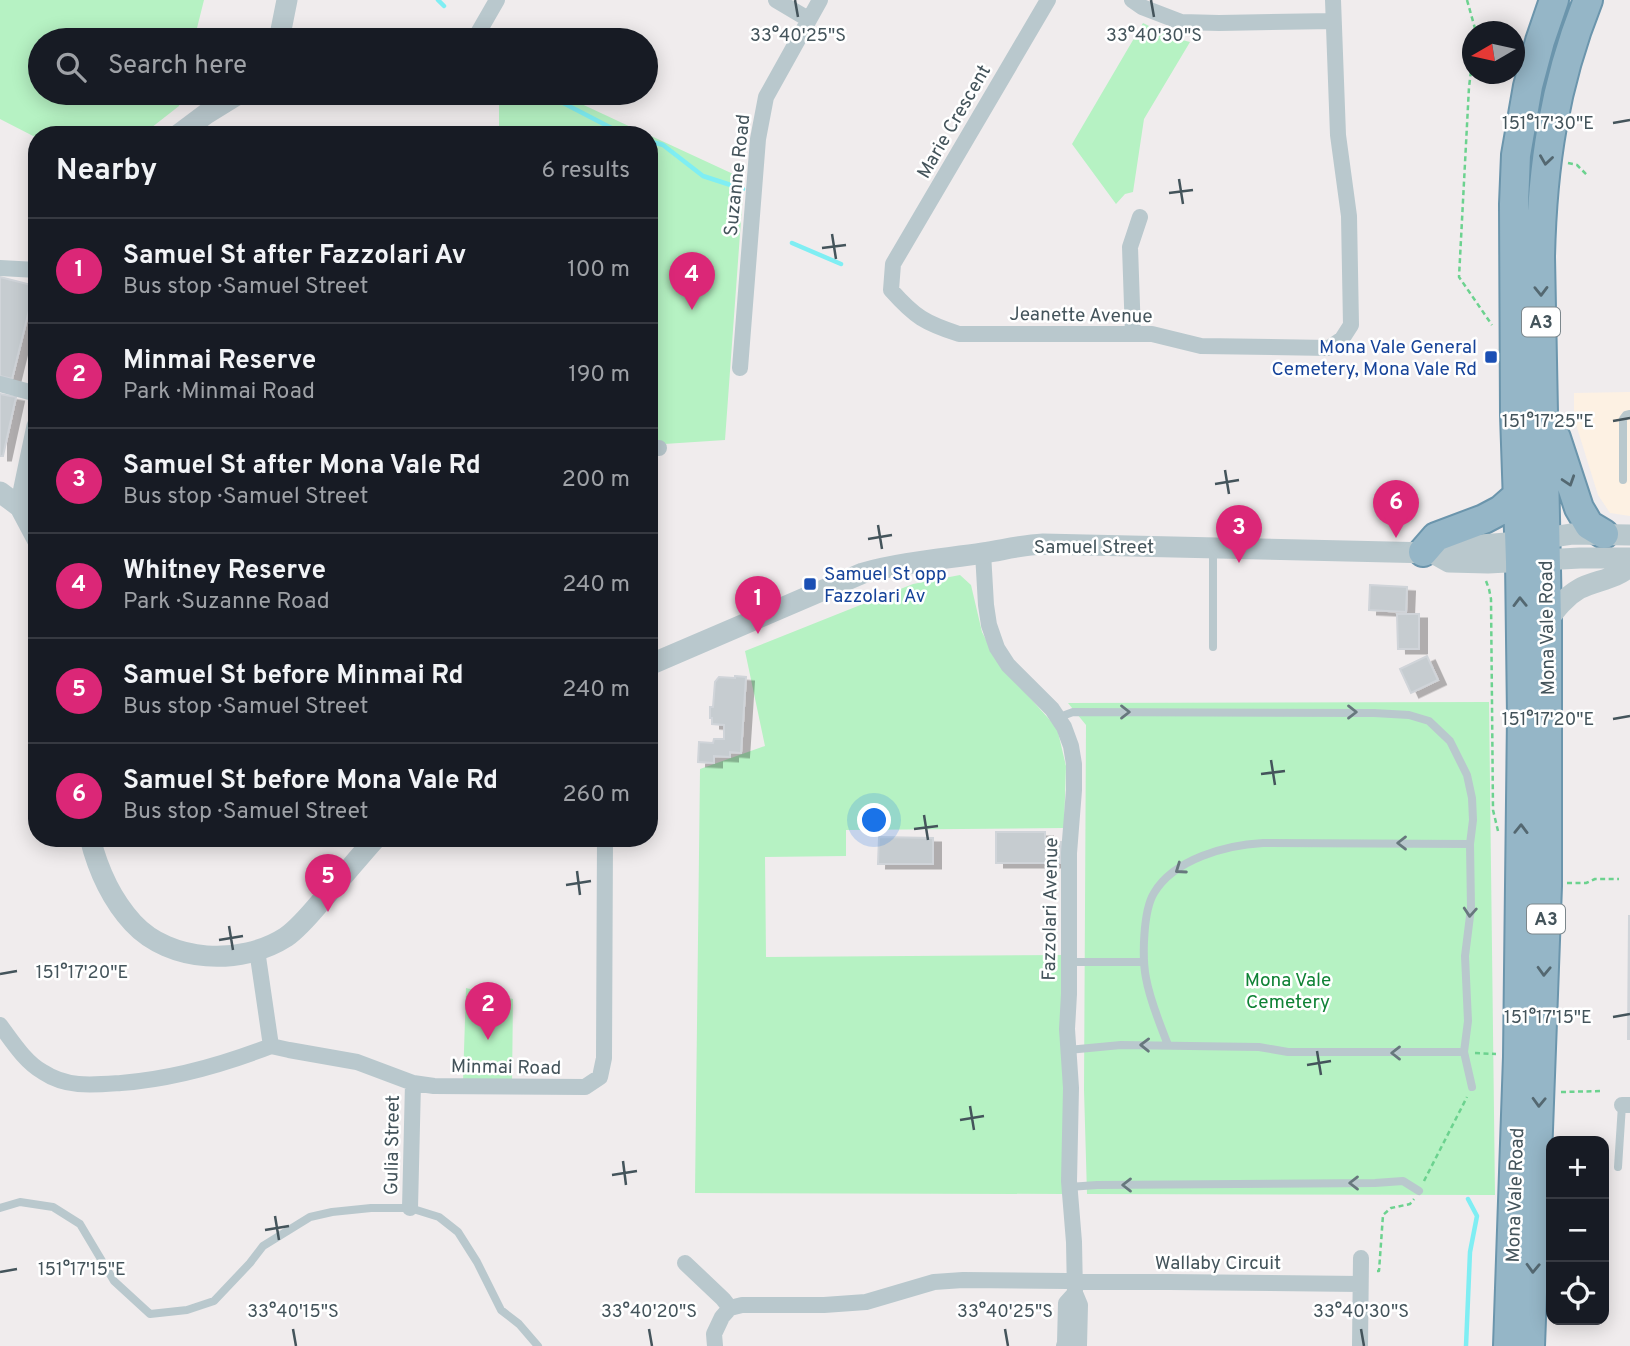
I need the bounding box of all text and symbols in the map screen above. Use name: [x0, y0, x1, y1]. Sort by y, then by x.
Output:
north arrow: [1462, 21, 1525, 84]
text: 33°40'25"S: [750, 25, 846, 48]
text: 33°40'30"S: [1106, 25, 1202, 48]
search box: [28, 28, 658, 105]
icon: search: [52, 48, 90, 86]
text: Search here: [108, 50, 247, 83]
street label: Marie Crescent: [912, 61, 997, 183]
street label: Suzanne Road: [720, 113, 756, 237]
text: 151°17'30"E: [1502, 113, 1594, 136]
text: Nearby: [56, 153, 157, 190]
one-way arrow: [1539, 154, 1554, 166]
text: 6 results: [542, 157, 630, 186]
text: Samuel St after Fazzolari Av: [123, 240, 466, 273]
pin: 4: [669, 252, 715, 310]
text: 1: [74, 256, 84, 285]
text: 100 m: [567, 256, 630, 285]
text: Bus stop · Samuel Street: [123, 273, 368, 302]
one-way arrow: [1533, 286, 1549, 297]
street label: Jeanette Avenue: [1009, 303, 1153, 329]
road number: A3: [1522, 308, 1560, 336]
place label: Mona Vale General Cemetery, Mona Vale Rd: [1271, 336, 1477, 382]
text: Minmai Reserve: [123, 345, 316, 378]
marker: Mona Vale General Cemetery, Mona Vale Rd: [1483, 349, 1499, 365]
text: 2: [72, 361, 86, 390]
text: 190 m: [568, 361, 630, 390]
text: Park · Minmai Road: [123, 378, 315, 407]
text: 151°17'25"E: [1502, 411, 1594, 434]
text: Samuel St after Mona Vale Rd: [123, 450, 481, 483]
text: 3: [72, 466, 86, 495]
text: 200 m: [562, 466, 630, 495]
one-way arrow: [1561, 474, 1575, 486]
pin: 6: [1373, 480, 1419, 538]
text: Bus stop · Samuel Street: [123, 483, 368, 512]
pin: 3: [1216, 505, 1262, 563]
street label: Samuel Street: [1034, 536, 1154, 560]
text: Whitney Reserve: [123, 555, 326, 588]
street label: Mona Vale Road: [1535, 560, 1561, 696]
place label: Samuel St opp Fazzolari Av: [824, 563, 947, 609]
text: 4: [72, 571, 86, 600]
text: 240 m: [562, 571, 630, 600]
pin: 1: [735, 576, 781, 634]
marker: Samuel St opp Fazzolari Av: [802, 576, 818, 592]
text: Park · Suzanne Road: [123, 588, 330, 617]
one-way arrow: [1512, 596, 1528, 606]
text: Samuel St before Minmai Rd: [123, 660, 463, 693]
text: 5: [72, 676, 86, 705]
text: 240 m: [562, 676, 630, 705]
text: Bus stop · Samuel Street: [123, 693, 368, 722]
one-way arrow: [1120, 704, 1130, 720]
one-way arrow: [1347, 705, 1358, 720]
text: 151°17'20"E: [1502, 709, 1594, 732]
text: Samuel St before Mona Vale Rd: [123, 765, 498, 798]
text: 6: [72, 781, 86, 810]
text: 260 m: [563, 781, 630, 810]
text: Bus stop · Samuel Street: [123, 798, 368, 827]
your location: [857, 803, 891, 837]
one-way arrow: [1513, 823, 1529, 834]
one-way arrow: [1396, 835, 1407, 851]
street label: Fazzolari Avenue: [1038, 837, 1064, 981]
pin: 5: [305, 854, 351, 912]
one-way arrow: [1175, 861, 1188, 873]
road number: A3: [1527, 904, 1565, 934]
one-way arrow: [1463, 907, 1478, 918]
text: 151°17'20"E: [36, 962, 128, 985]
one-way arrow: [1536, 966, 1551, 977]
park label: Mona Vale Cemetery: [1245, 969, 1331, 1015]
pin: 2: [465, 982, 511, 1040]
text: 151°17'15"E: [1504, 1007, 1592, 1030]
one-way arrow: [1139, 1037, 1149, 1053]
one-way arrow: [1390, 1045, 1401, 1061]
street label: Minmai Road: [451, 1055, 561, 1081]
street label: Gulia Street: [380, 1095, 406, 1195]
one-way arrow: [1531, 1097, 1546, 1108]
street label: Mona Vale Road: [1502, 1127, 1530, 1263]
map controls: [1546, 1136, 1609, 1325]
button: +: [1546, 1136, 1609, 1199]
one-way arrow: [1348, 1175, 1359, 1191]
one-way arrow: [1121, 1177, 1131, 1193]
button: −: [1546, 1199, 1609, 1262]
street label: Wallaby Circuit: [1155, 1252, 1281, 1276]
text: 151°17'15"E: [38, 1259, 126, 1282]
button: locate: [1546, 1262, 1609, 1325]
one-way arrow: [1525, 1263, 1540, 1274]
text: 33°40'15"S: [247, 1301, 339, 1324]
text: 33°40'20"S: [601, 1301, 697, 1324]
text: 33°40'25"S: [957, 1301, 1053, 1324]
text: 33°40'30"S: [1313, 1301, 1409, 1324]

